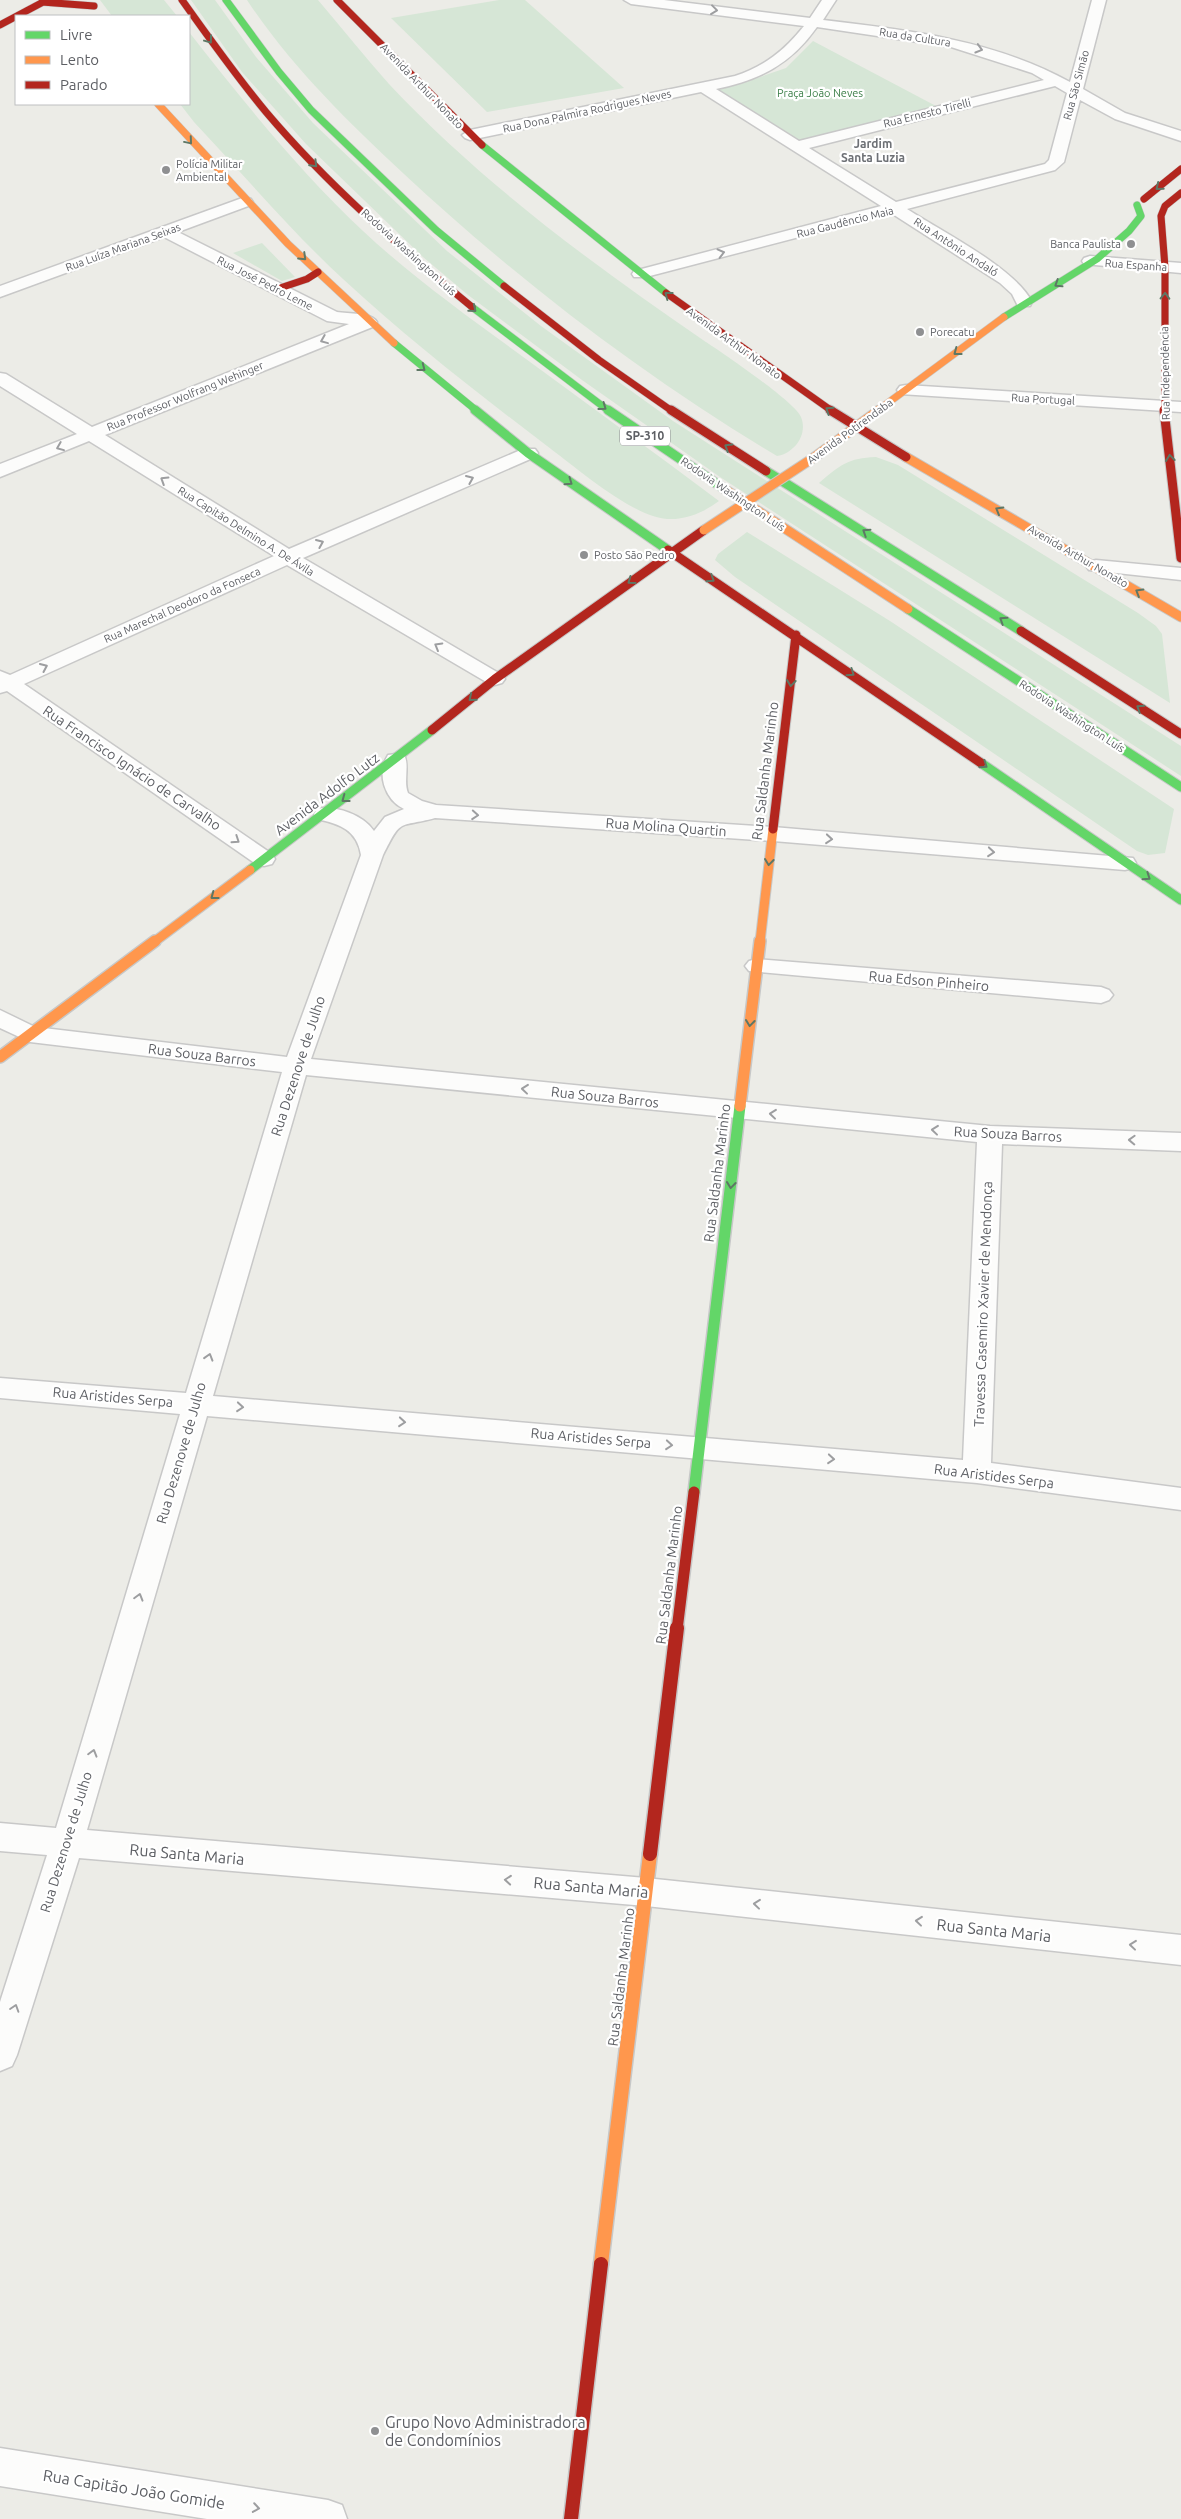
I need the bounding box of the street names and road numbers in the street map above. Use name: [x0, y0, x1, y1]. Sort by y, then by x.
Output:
street label: Rua da Cultura: [878, 25, 952, 49]
street label: Avenida Arthur Nonato: [378, 41, 466, 131]
street label: Rua São Simão: [1061, 49, 1091, 121]
street label: Rua Dona Palmira Rodrigues Neves: [502, 87, 673, 135]
street label: Rua Ernesto Tirelli: [882, 96, 972, 130]
street label: Rua Gaudêncio Maia: [795, 204, 895, 240]
street label: Rodovia Washington Luís: [359, 206, 459, 298]
street label: Rua Antônio Andaló: [912, 215, 1000, 279]
street label: Rua Luíza Mariana Seixas: [64, 220, 182, 273]
street label: Rua José Pedro Leme: [215, 254, 315, 312]
street label: Rua Espanha: [1104, 257, 1168, 273]
street label: Avenida Arthur Nonato: [684, 305, 784, 381]
street label: Rua Independência: [1158, 326, 1172, 420]
street label: Rua Professor Wolfrang Wehinger: [105, 359, 266, 433]
street label: Rua Portugal: [1011, 391, 1075, 407]
street label: Avenida Potirendaba: [805, 396, 895, 466]
road number: SP-310: [620, 426, 670, 446]
street label: Rodovia Washington Luís: [679, 455, 788, 534]
street label: Rua Capitão Delmino A. De Ávila: [176, 483, 317, 578]
street label: Avenida Arthur Nonato: [1026, 522, 1130, 590]
street label: Rua Marechal Deodoro da Fonseca: [102, 565, 262, 645]
street label: Rodovia Washington Luís: [1017, 677, 1127, 755]
street label: Rua Saldanha Marinho: [749, 701, 781, 841]
street label: Rua Francisco Ignácio de Carvalho: [40, 702, 224, 834]
street label: Avenida Adolfo Lutz: [272, 750, 382, 838]
street label: Rua Molina Quartin: [605, 815, 727, 839]
street label: Rua Edson Pinheiro: [868, 968, 990, 994]
street label: Rua Dezenove de Julho: [268, 994, 328, 1138]
street label: Rua Souza Barros: [147, 1040, 257, 1070]
street label: Rua Souza Barros: [550, 1083, 660, 1111]
street label: Rua Saldanha Marinho: [701, 1103, 733, 1243]
street label: Rua Souza Barros: [953, 1123, 1063, 1145]
street label: Travessa Casemiro Xavier de Mendonça: [971, 1181, 995, 1427]
street label: Rua Dezenove de Julho: [153, 1380, 209, 1526]
street label: Rua Aristides Serpa: [52, 1384, 174, 1410]
street label: Rua Aristides Serpa: [530, 1425, 652, 1451]
street label: Rua Aristides Serpa: [933, 1461, 1055, 1491]
street label: Rua Saldanha Marinho: [653, 1505, 685, 1645]
street label: Rua Dezenove de Julho: [37, 1770, 95, 1914]
street label: Rua Santa Maria: [129, 1840, 245, 1868]
street label: Rua Santa Maria: [533, 1873, 649, 1901]
street label: Rua Saldanha Marinho: [605, 1907, 637, 2047]
street label: Rua Santa Maria: [936, 1915, 1052, 1945]
street label: Rua Capitão João Gomide: [42, 2466, 226, 2512]

